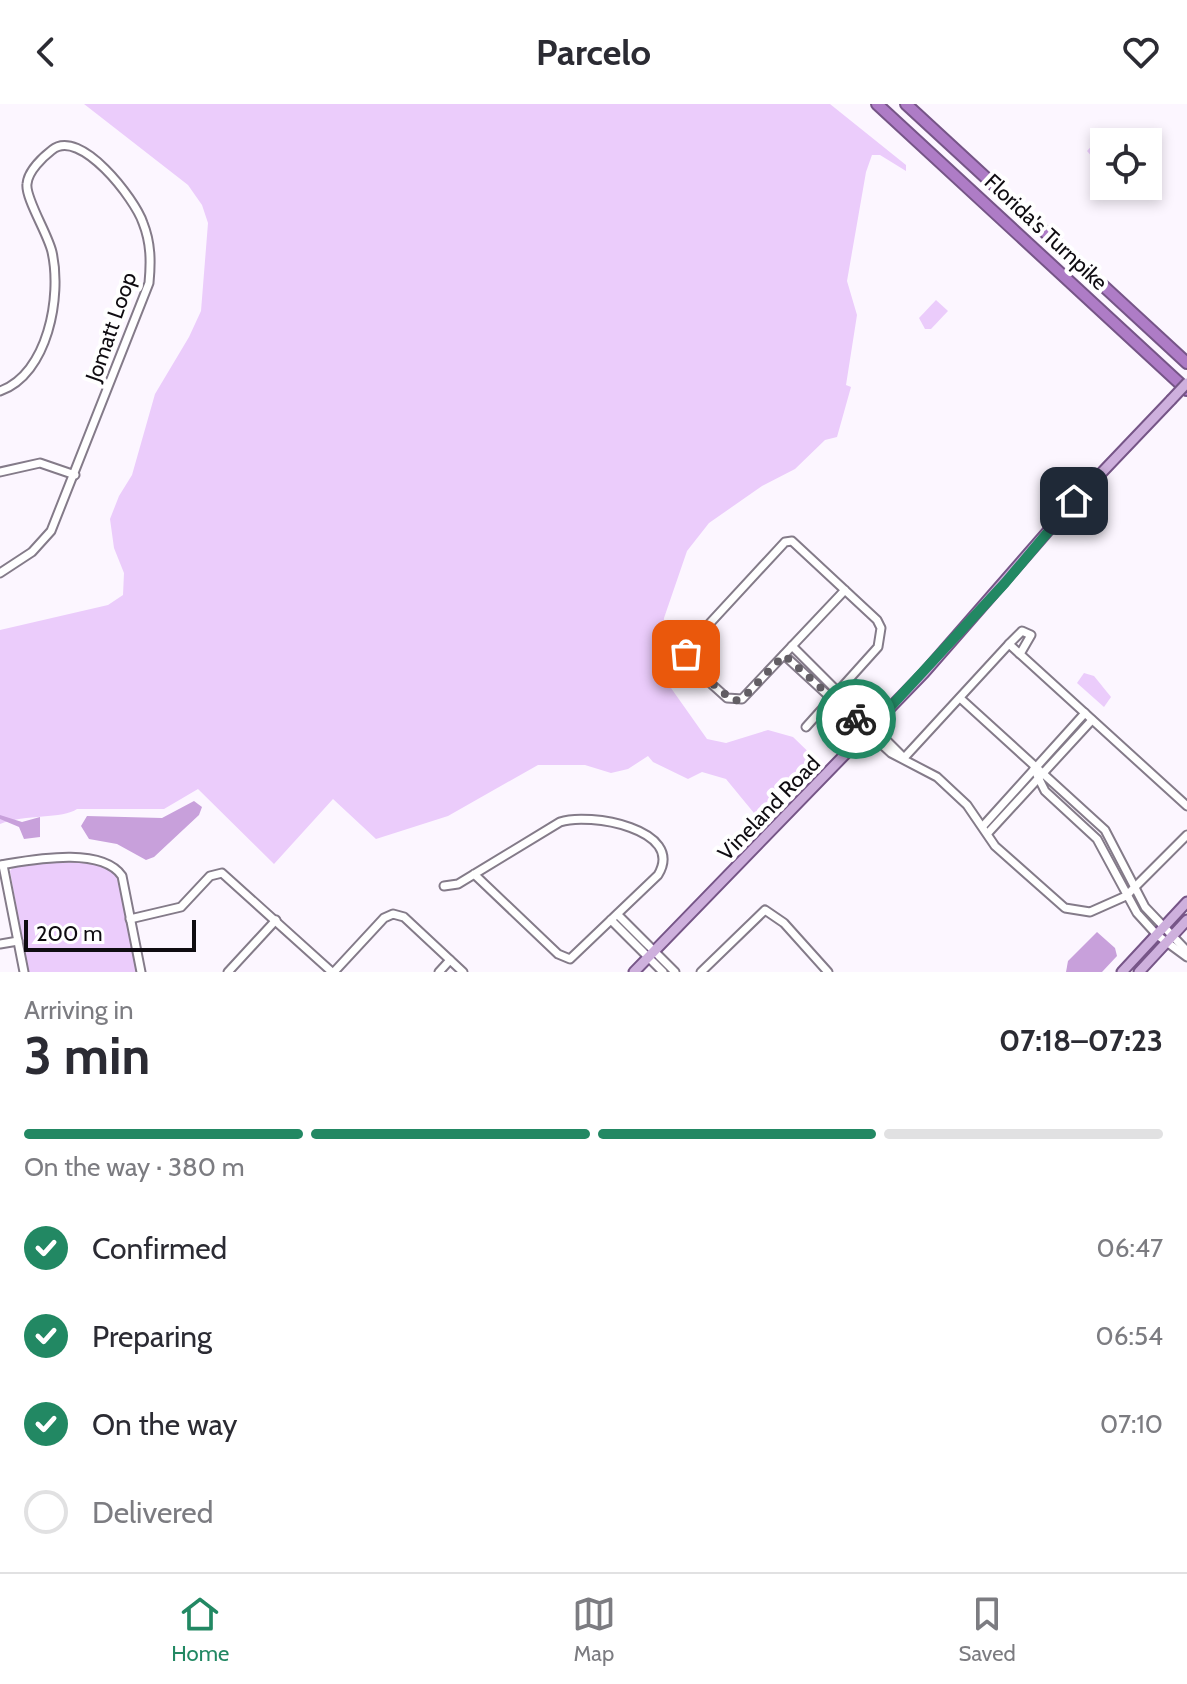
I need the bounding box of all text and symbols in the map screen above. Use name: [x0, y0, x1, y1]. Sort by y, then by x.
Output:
icon: back: [24, 30, 68, 74]
text: Parcelo: [536, 30, 651, 74]
icon: heart: [1119, 30, 1163, 74]
map controls: [1090, 128, 1162, 200]
button: locate: [1090, 128, 1162, 200]
street label: Florida's Turnpike: [979, 168, 1113, 296]
street label: Jomatt Loop: [79, 269, 142, 386]
pin: [1040, 467, 1108, 535]
icon: home: [1052, 479, 1096, 523]
pin: [652, 620, 720, 688]
icon: bag: [664, 632, 708, 676]
courier: [816, 679, 896, 759]
icon: bike: [834, 697, 878, 741]
street label: Vineland Road: [712, 750, 826, 866]
scale bar: [24, 916, 196, 952]
text: 200 m: [36, 920, 102, 947]
text: Arriving in: [24, 994, 134, 1026]
text: 07:18–07:23: [999, 1022, 1163, 1059]
text: 3 min: [24, 1024, 150, 1087]
text: On the way · 380 m: [24, 1151, 245, 1183]
icon: check: [24, 1226, 68, 1270]
text: Confirmed: [92, 1230, 227, 1267]
text: 06:47: [1097, 1232, 1163, 1264]
icon: check: [24, 1314, 68, 1358]
text: Preparing: [92, 1318, 212, 1355]
text: 06:54: [1096, 1320, 1163, 1352]
icon: check: [24, 1402, 68, 1446]
text: On the way: [92, 1406, 237, 1443]
text: 07:10: [1100, 1408, 1163, 1440]
text: Delivered: [92, 1494, 213, 1531]
tab: Home: [171, 1592, 229, 1667]
tab: Map: [572, 1592, 616, 1667]
tab: Saved: [959, 1592, 1016, 1667]

